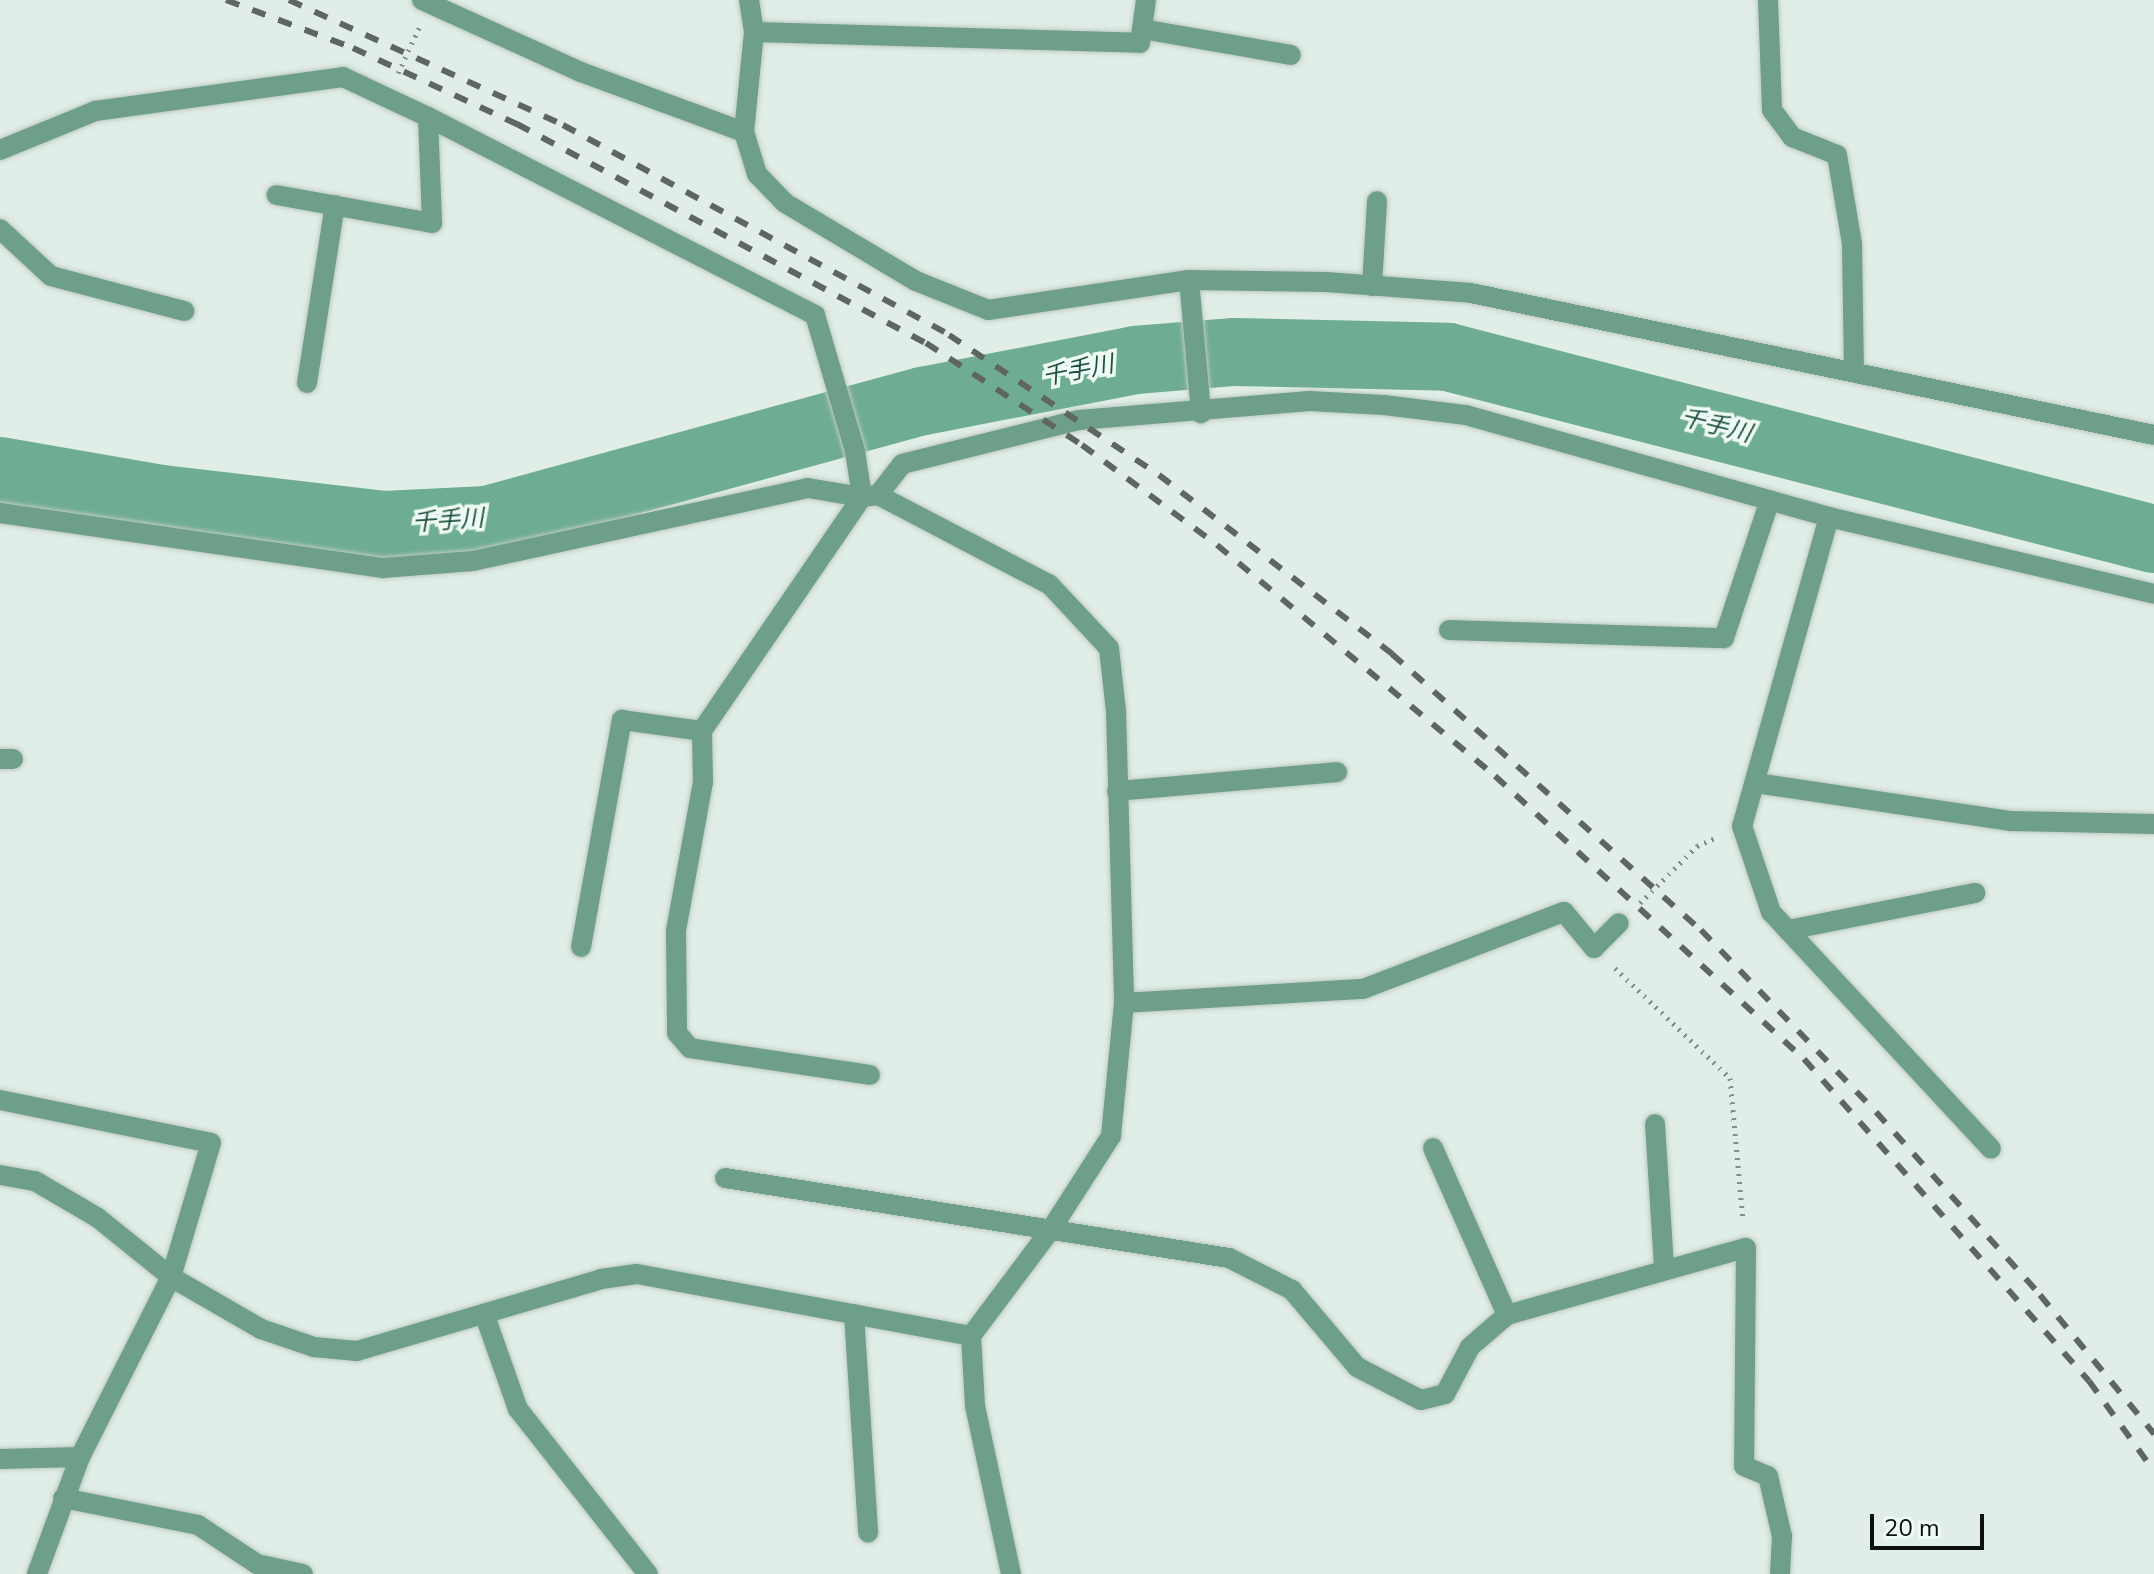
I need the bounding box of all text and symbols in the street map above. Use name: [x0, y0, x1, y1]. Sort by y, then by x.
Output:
water label: 千手川: [1040, 350, 1116, 392]
water label: 千手川: [1678, 403, 1754, 449]
water label: 千手川: [411, 504, 485, 538]
scale bar: [1874, 1498, 1988, 1548]
text: 20 m: [1884, 1512, 1940, 1544]

